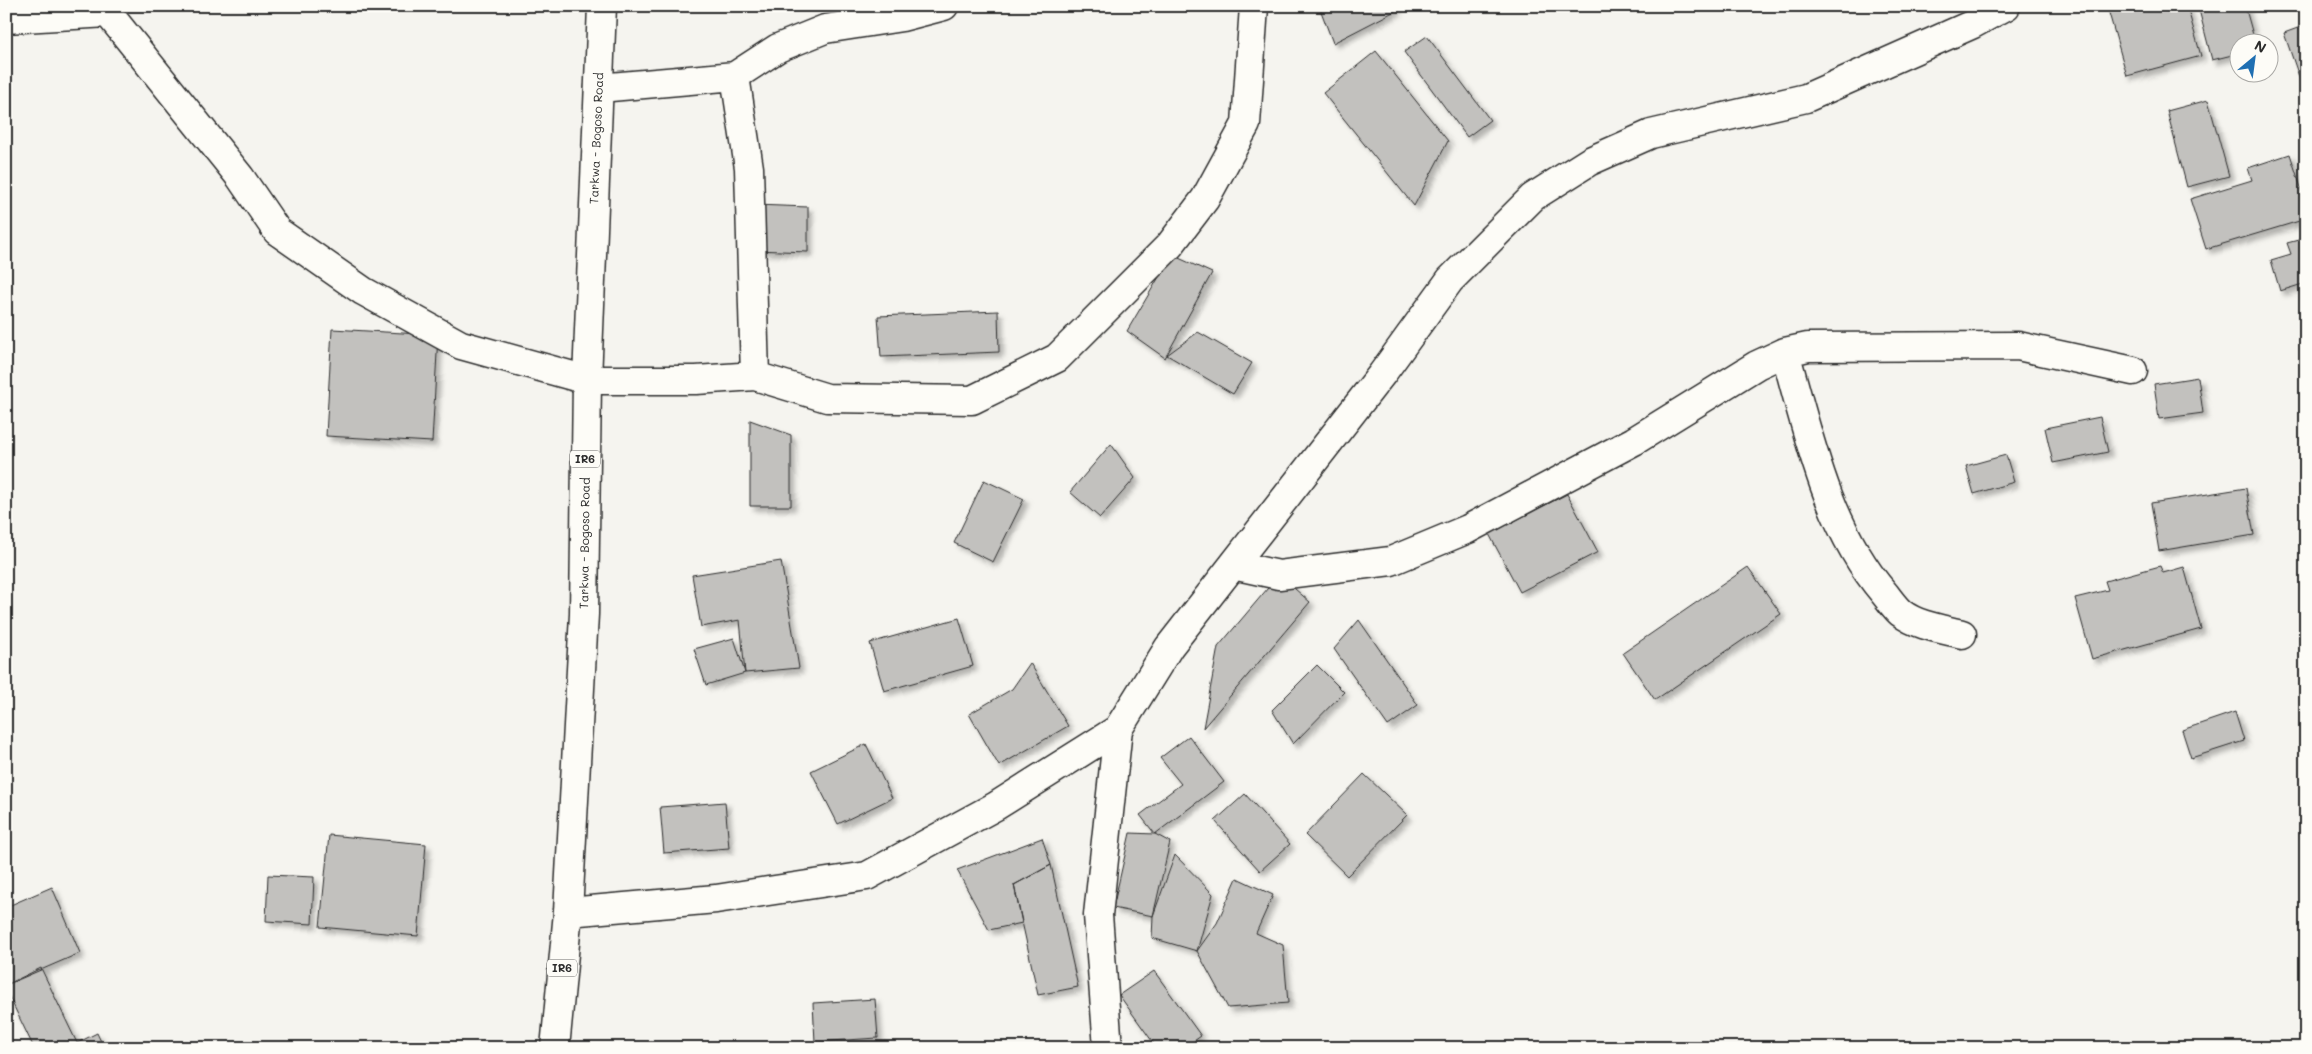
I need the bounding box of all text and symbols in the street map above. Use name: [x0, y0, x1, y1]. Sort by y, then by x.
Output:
north arrow: [2230, 32, 2280, 82]
text: N: [2251, 35, 2270, 57]
street label: Tarkwa - Bogoso Road: [585, 72, 606, 204]
road number: IR6: [570, 450, 600, 468]
street label: Tarkwa - Bogoso Road: [575, 477, 593, 609]
road number: IR6: [547, 960, 577, 976]

